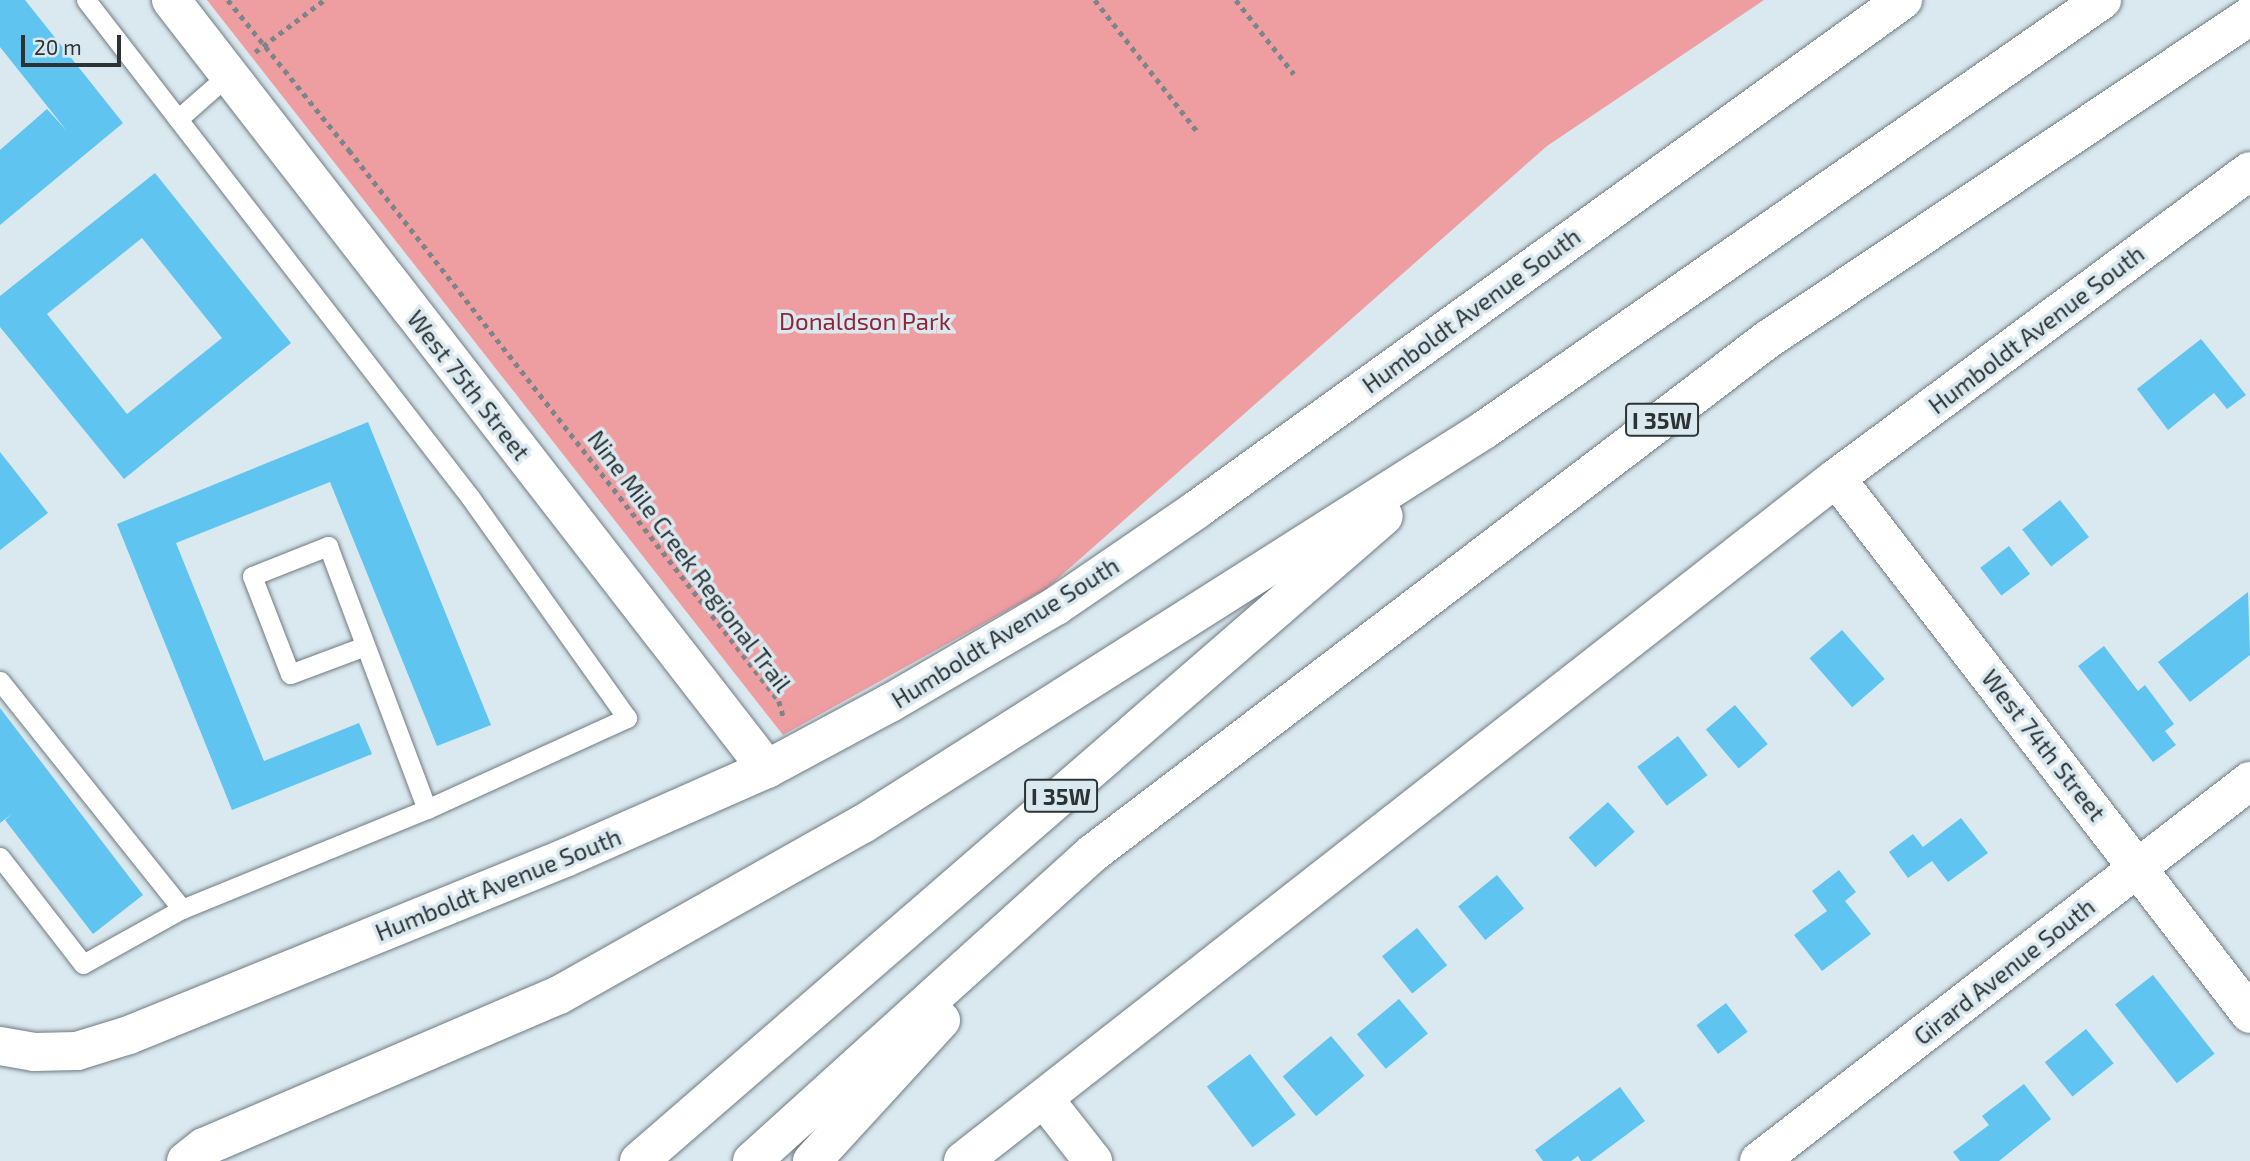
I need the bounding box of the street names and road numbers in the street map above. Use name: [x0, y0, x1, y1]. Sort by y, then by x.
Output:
street label: Humboldt Avenue South: [1356, 221, 1586, 399]
street label: Humboldt Avenue South: [1922, 238, 2150, 420]
street label: West 75th Street: [402, 304, 536, 466]
road number: I 35W: [1624, 400, 1700, 440]
street label: Nine Mile Creek Regional Trail: [582, 424, 798, 698]
street label: Humboldt Avenue South: [886, 550, 1124, 714]
street label: West 74th Street: [1976, 664, 2112, 826]
road number: I 35W: [1023, 776, 1100, 816]
street label: Humboldt Avenue South: [371, 821, 625, 947]
street label: Girard Avenue South: [1908, 891, 2100, 1051]

